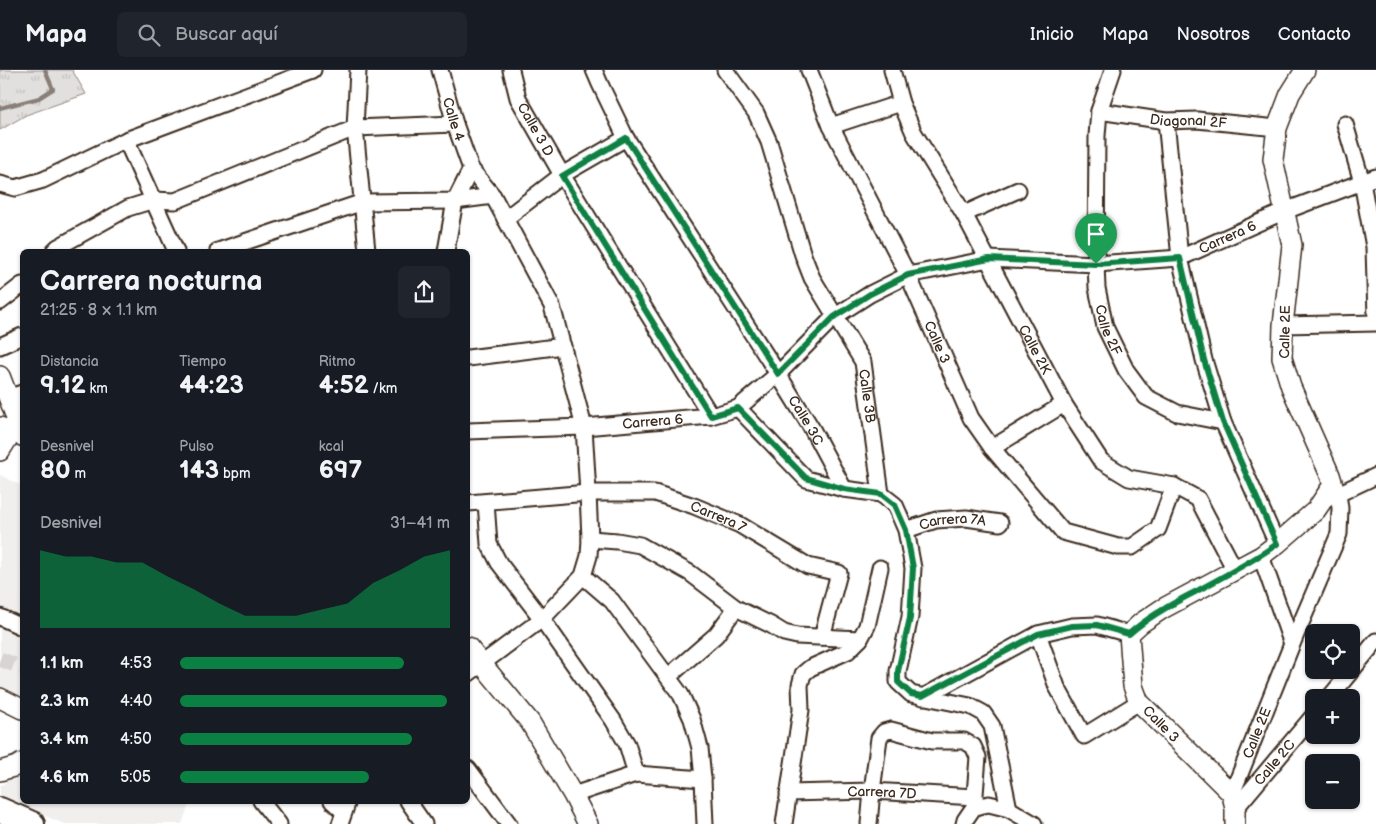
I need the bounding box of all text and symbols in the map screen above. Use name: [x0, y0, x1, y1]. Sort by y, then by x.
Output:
search box: [117, 12, 467, 57]
text: Mapa: [25, 20, 87, 49]
icon: search: [135, 21, 163, 49]
text: Buscar aquí: [175, 23, 278, 46]
text: Inicio: [1030, 24, 1074, 45]
text: Mapa: [1102, 24, 1148, 45]
text: Nosotros: [1176, 24, 1250, 45]
text: Contacto: [1278, 24, 1351, 45]
street label: Calle 4: [439, 95, 469, 144]
street label: Calle 3 D: [514, 100, 558, 159]
street label: Diagonal 2F: [1149, 110, 1228, 131]
pin: [1075, 213, 1117, 264]
street label: Carrera 6: [1196, 216, 1259, 257]
icon: arrive: [1082, 220, 1110, 248]
text: Carrera nocturna: [40, 265, 263, 298]
button: share: [398, 266, 450, 318]
text: 21:25 · 8 × 1.1 km: [40, 301, 157, 320]
street label: Calle 2F: [1092, 303, 1126, 358]
street label: Calle 2E: [1276, 305, 1294, 359]
street label: Calle 3: [921, 318, 954, 366]
street label: Calle 2K: [1015, 322, 1056, 378]
text: Distancia: [40, 353, 99, 370]
text: Tiempo: [179, 353, 226, 370]
text: Ritmo: [319, 353, 356, 370]
street label: Calle 3B: [856, 368, 880, 424]
text: 9.12: [40, 370, 86, 401]
text: 44:23: [179, 370, 244, 401]
text: 4:52: [319, 370, 369, 401]
text: km: [86, 380, 108, 397]
text: /km: [369, 380, 397, 397]
street label: Calle 3C: [785, 392, 827, 448]
street label: Carrera 6: [621, 410, 684, 432]
text: Desnivel: [40, 438, 94, 455]
text: Pulso: [179, 438, 214, 455]
text: kcal: [319, 438, 344, 455]
text: 80: [40, 455, 71, 486]
text: 143: [179, 455, 219, 486]
text: 697: [319, 455, 362, 486]
text: m: [71, 465, 86, 482]
text: bpm: [219, 465, 251, 482]
street label: Carrera 7: [688, 497, 750, 536]
street label: Carrera 7A: [917, 509, 988, 534]
text: Desnivel: [40, 514, 102, 533]
text: 31–41 m: [390, 514, 450, 533]
map controls: [1305, 624, 1360, 809]
button: locate: [1305, 624, 1360, 679]
text: 1.1 km: [40, 654, 83, 673]
text: 4:53: [120, 654, 152, 673]
button: +: [1305, 689, 1360, 744]
text: 2.3 km: [40, 692, 89, 711]
text: 4:40: [120, 692, 152, 711]
street label: Calle 3: [1139, 702, 1183, 746]
street label: Calle 2E: [1239, 705, 1274, 761]
text: 3.4 km: [40, 730, 89, 749]
text: 4:50: [120, 730, 152, 749]
street label: Calle 2C: [1250, 736, 1298, 789]
button: −: [1305, 754, 1360, 809]
text: 4.6 km: [40, 768, 89, 787]
text: 5:05: [120, 768, 151, 787]
street label: Carrera 7D: [847, 782, 917, 802]

